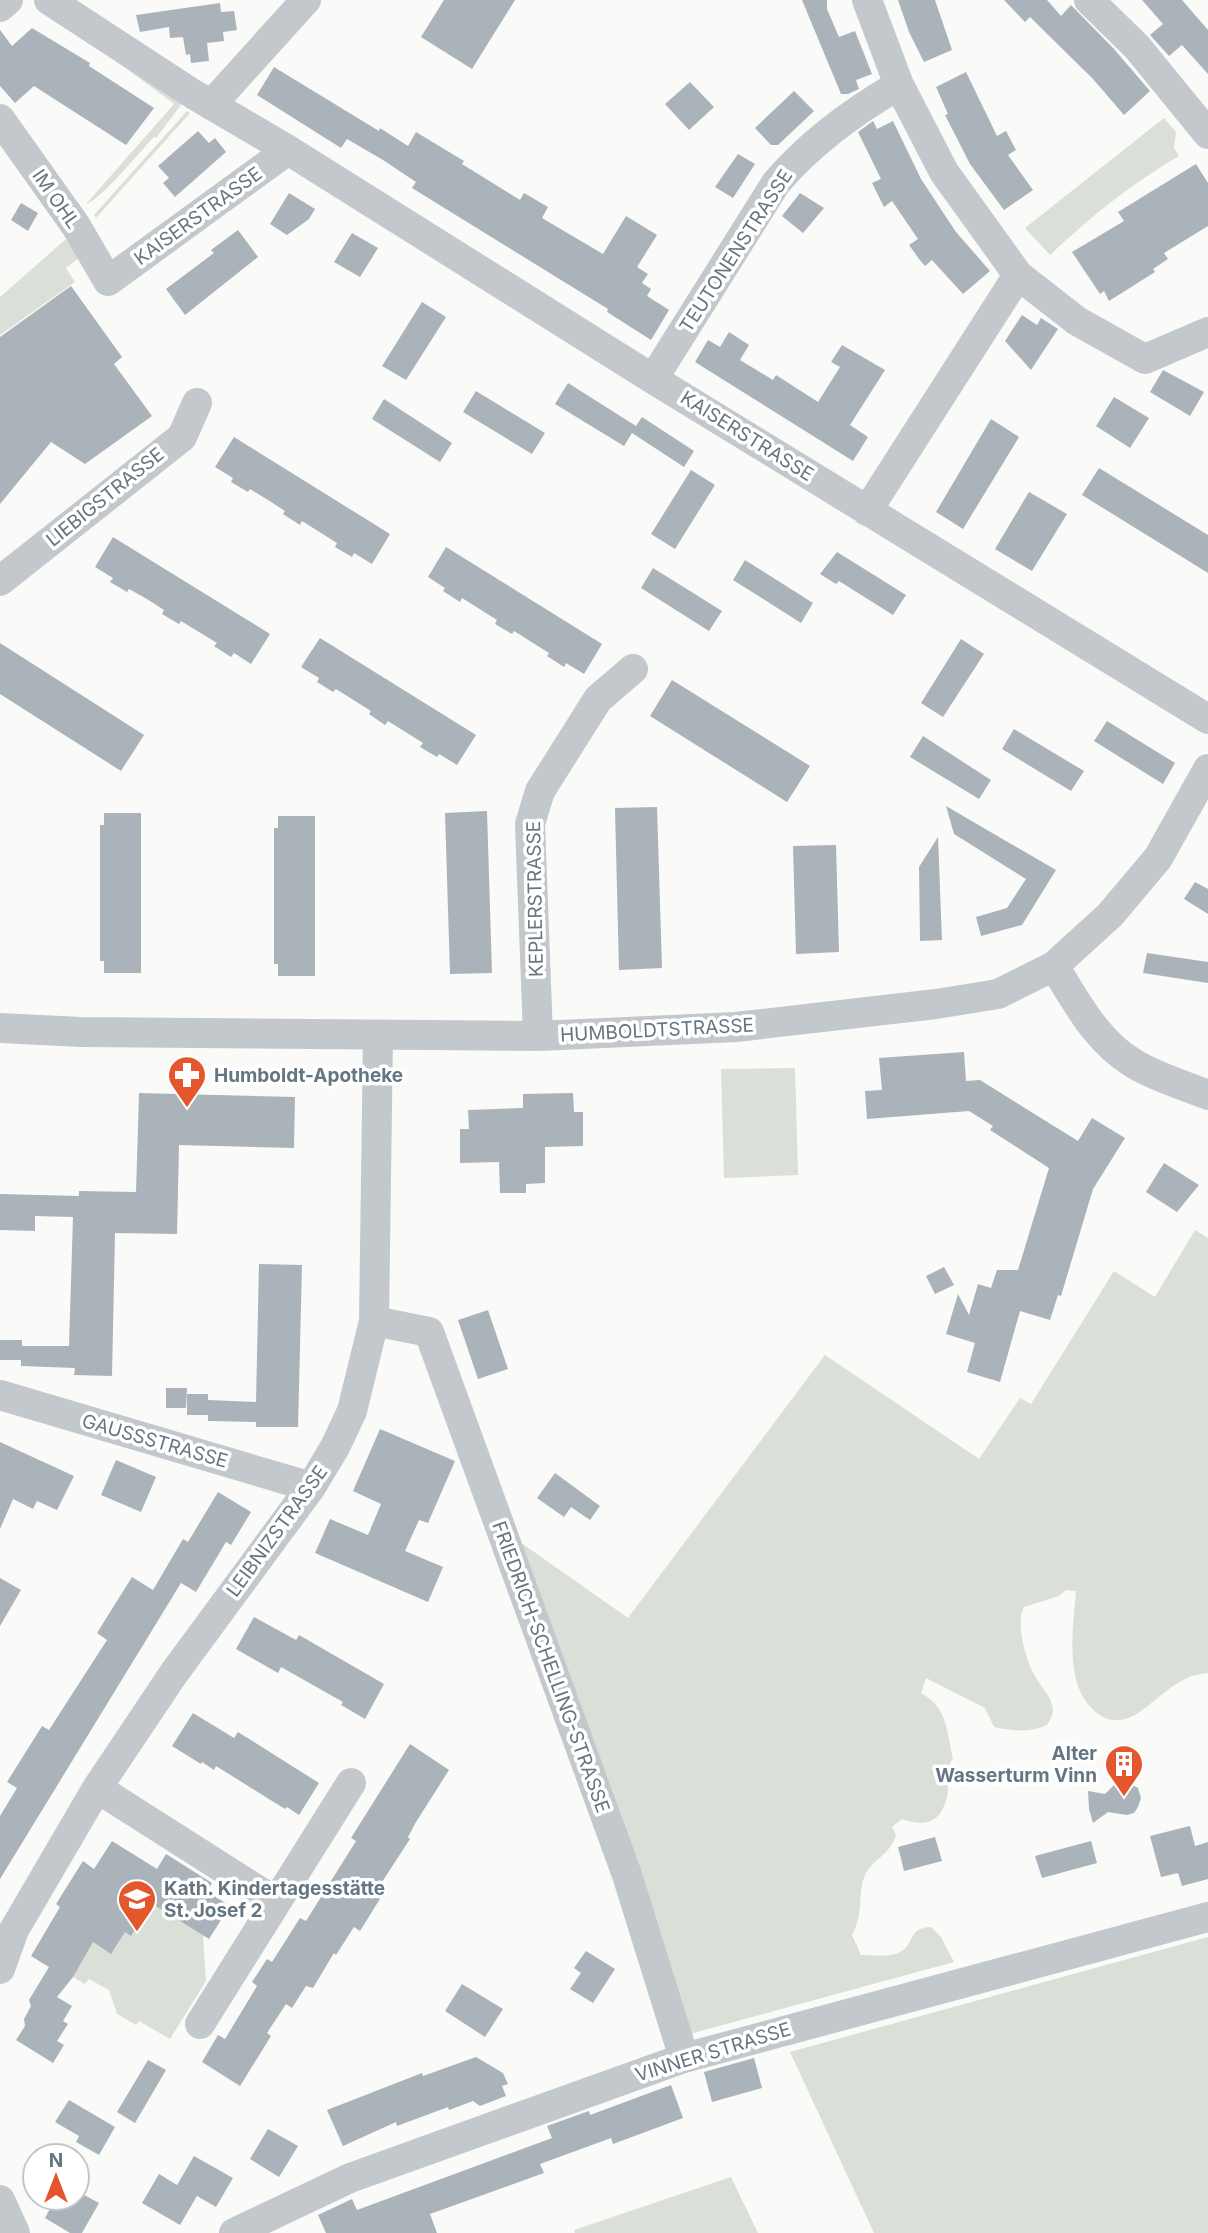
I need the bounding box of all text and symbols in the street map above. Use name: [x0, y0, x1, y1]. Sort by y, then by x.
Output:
street label: KAISERSTRASSE: [130, 162, 266, 270]
street label: IM OHL: [27, 165, 85, 233]
street label: TEUTONENSTRASSE: [675, 165, 797, 337]
street label: KAISERSTRASSE: [676, 386, 818, 486]
street label: LIEBIGSTRASSE: [42, 443, 168, 551]
street label: KEPLERSTRASSE: [522, 821, 548, 977]
street label: HUMBOLDTSTRASSE: [559, 1013, 755, 1047]
pharmacy icon: Humboldt-Apotheke: [166, 1054, 208, 1109]
place label: Humboldt-Apotheke: [214, 1064, 403, 1087]
street label: GAUSSSTRASSE: [79, 1409, 231, 1473]
street label: LEIBNIZSTRASSE: [222, 1461, 332, 1601]
street label: FRIEDRICH-SCHELLING-STRASSE: [487, 1518, 615, 1816]
place label: Alter Wasserturm Vinn: [935, 1742, 1097, 1787]
building icon: Alter Wasserturm Vinn: [1103, 1743, 1145, 1798]
place label: Kath. Kindertagesstätte St. Josef 2: [164, 1877, 385, 1922]
school or university icon: Kath. Kindertagesstätte St. Josef 2: [116, 1878, 158, 1933]
street label: VINNER STRASSE: [632, 2017, 794, 2087]
north arrow: [21, 2142, 91, 2212]
text: N: [49, 2149, 63, 2172]

